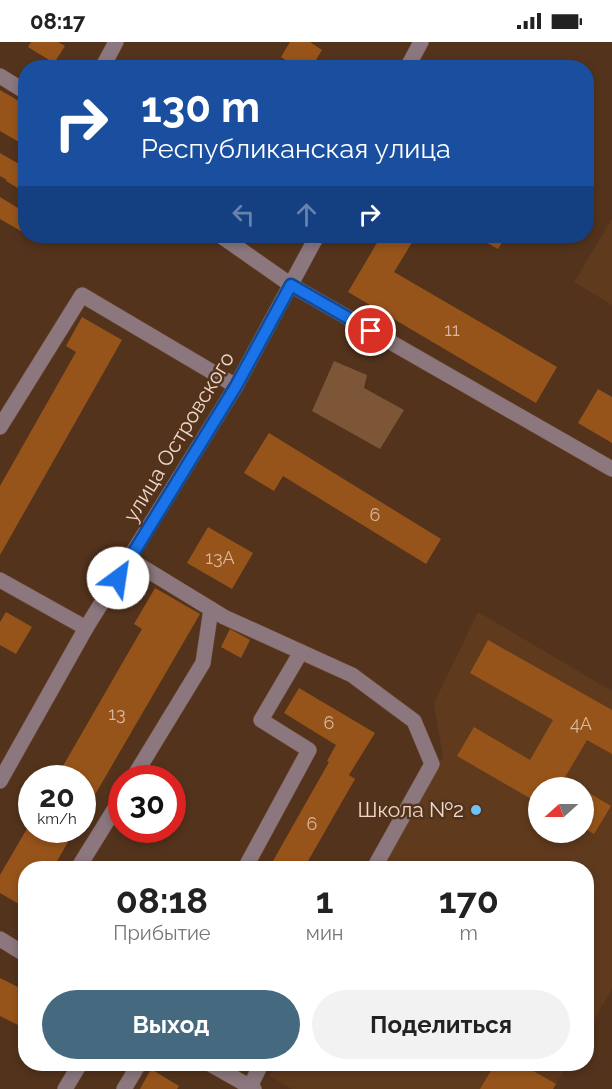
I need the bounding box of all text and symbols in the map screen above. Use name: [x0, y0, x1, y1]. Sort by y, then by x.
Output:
text: 08:17: [30, 8, 85, 34]
text: 130 m: [141, 83, 260, 132]
icon: right: [42, 84, 120, 162]
text: Республиканская улица: [141, 133, 451, 164]
icon: left: [227, 198, 260, 231]
icon: ahead: [290, 198, 323, 231]
icon: right: [353, 198, 386, 231]
pin: [345, 305, 396, 356]
icon: arrive: [354, 314, 387, 347]
house number: 11: [444, 319, 460, 340]
street label: улица Островского: [118, 347, 239, 526]
house number: 6: [370, 504, 381, 525]
position arrow: [86, 546, 150, 610]
house number: 13А: [205, 547, 235, 568]
house number: 13: [108, 703, 126, 724]
house number: 6: [324, 712, 335, 733]
house number: 4А: [570, 713, 592, 734]
speed limit sign: 30: [108, 765, 186, 843]
north arrow: [528, 777, 594, 843]
map controls: [528, 777, 594, 843]
text: 20: [39, 779, 75, 814]
place label: Школа №2: [358, 797, 464, 822]
marker: Школа №2: [469, 803, 483, 817]
text: km/h: [37, 810, 77, 828]
house number: 6: [307, 813, 318, 834]
text: 08:18: [116, 879, 208, 921]
text: 1: [316, 879, 334, 921]
text: 170: [439, 879, 499, 921]
text: Прибытие: [113, 921, 211, 945]
text: мин: [306, 921, 343, 945]
text: m: [460, 921, 478, 945]
button: Выход: [42, 990, 300, 1059]
button: Поделиться: [312, 990, 570, 1059]

